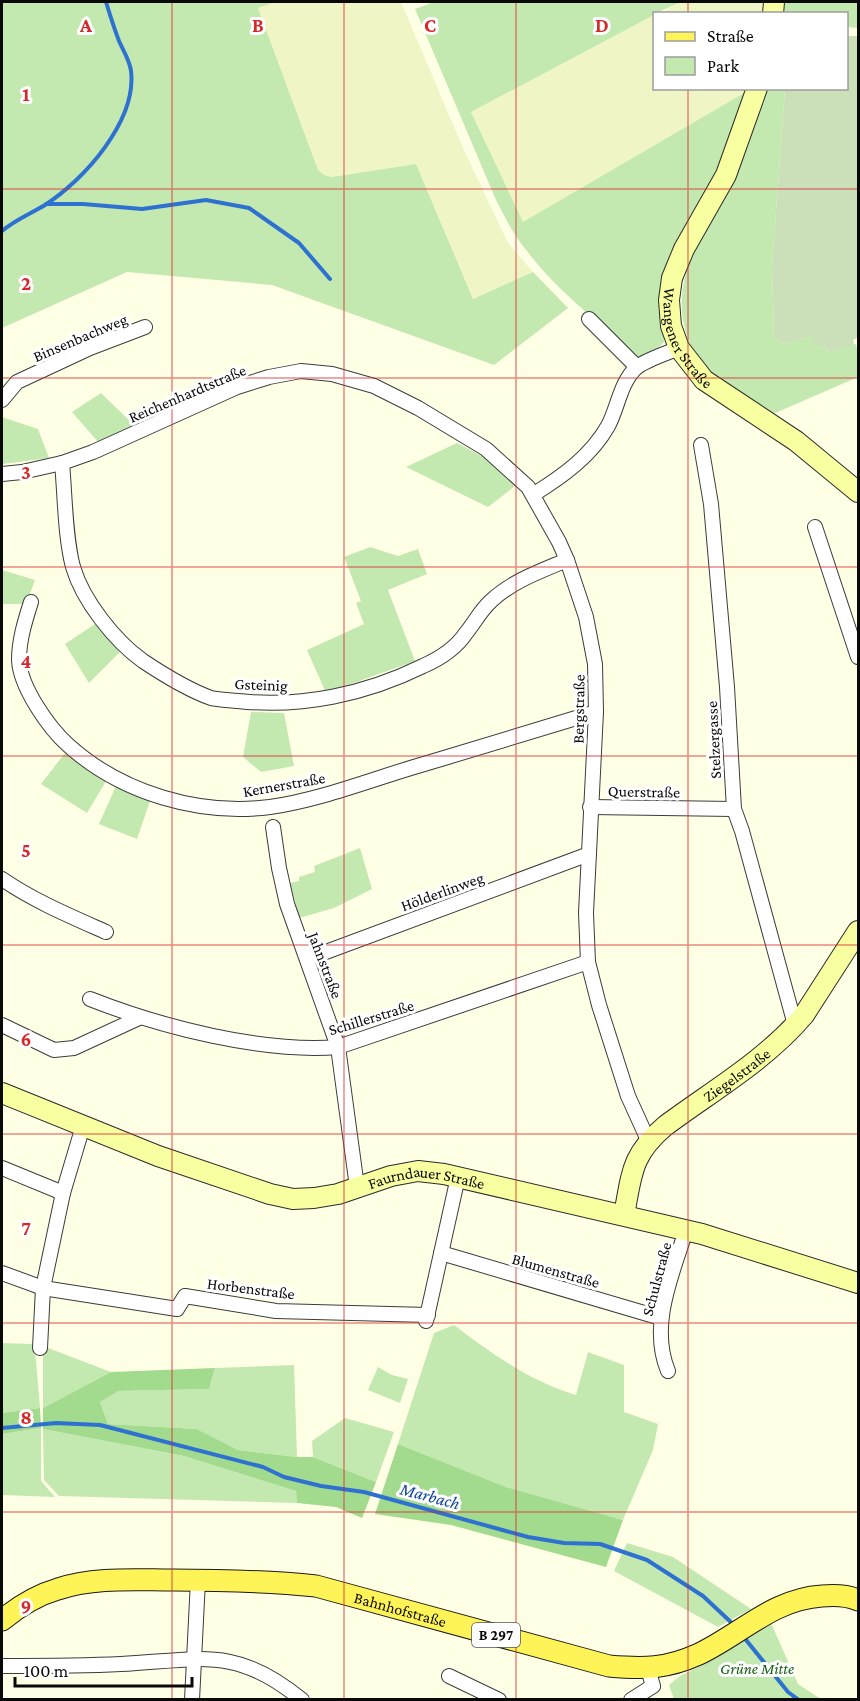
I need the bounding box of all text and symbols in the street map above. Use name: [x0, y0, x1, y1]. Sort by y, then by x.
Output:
legend: [653, 12, 848, 90]
text: A: [79, 14, 93, 36]
text: B: [252, 14, 264, 36]
text: C: [424, 14, 436, 36]
text: D: [595, 14, 609, 36]
text: Straße: [707, 26, 754, 46]
text: Park: [707, 56, 739, 76]
text: 1: [22, 83, 30, 105]
text: 2: [21, 272, 31, 294]
street label: Wangener Straße: [660, 287, 715, 392]
street label: Binsenbachweg: [31, 310, 130, 366]
street label: Reichenhardtstraße: [126, 361, 248, 426]
text: 3: [21, 461, 31, 483]
text: 4: [21, 650, 32, 672]
street label: Bergstraße: [569, 674, 589, 744]
street label: Gsteinig: [234, 675, 288, 695]
street label: Stelzergasse: [703, 701, 725, 779]
street label: Kernerstraße: [242, 769, 327, 800]
street label: Querstraße: [608, 782, 680, 801]
text: 5: [21, 839, 31, 861]
street label: Hölderlinweg: [398, 869, 487, 915]
street label: Jahnstraße: [303, 928, 346, 1001]
street label: Schillerstraße: [327, 996, 416, 1038]
text: 6: [21, 1028, 31, 1050]
street label: Ziegelstraße: [700, 1045, 774, 1105]
street label: Faurndauer Straße: [366, 1163, 486, 1192]
text: 7: [21, 1217, 31, 1239]
street label: Schulstraße: [638, 1240, 674, 1318]
street label: Blumenstraße: [510, 1250, 602, 1291]
street label: Horbenstraße: [206, 1275, 296, 1302]
text: 8: [20, 1406, 32, 1428]
water label: Marbach: [397, 1478, 462, 1514]
street label: Bahnhofstraße: [352, 1589, 448, 1630]
text: 9: [21, 1595, 31, 1617]
road number: B 297: [472, 1623, 520, 1647]
scale bar: [15, 1650, 192, 1688]
park label: Grüne Mitte: [720, 1660, 794, 1677]
text: 100 m: [24, 1661, 69, 1681]

